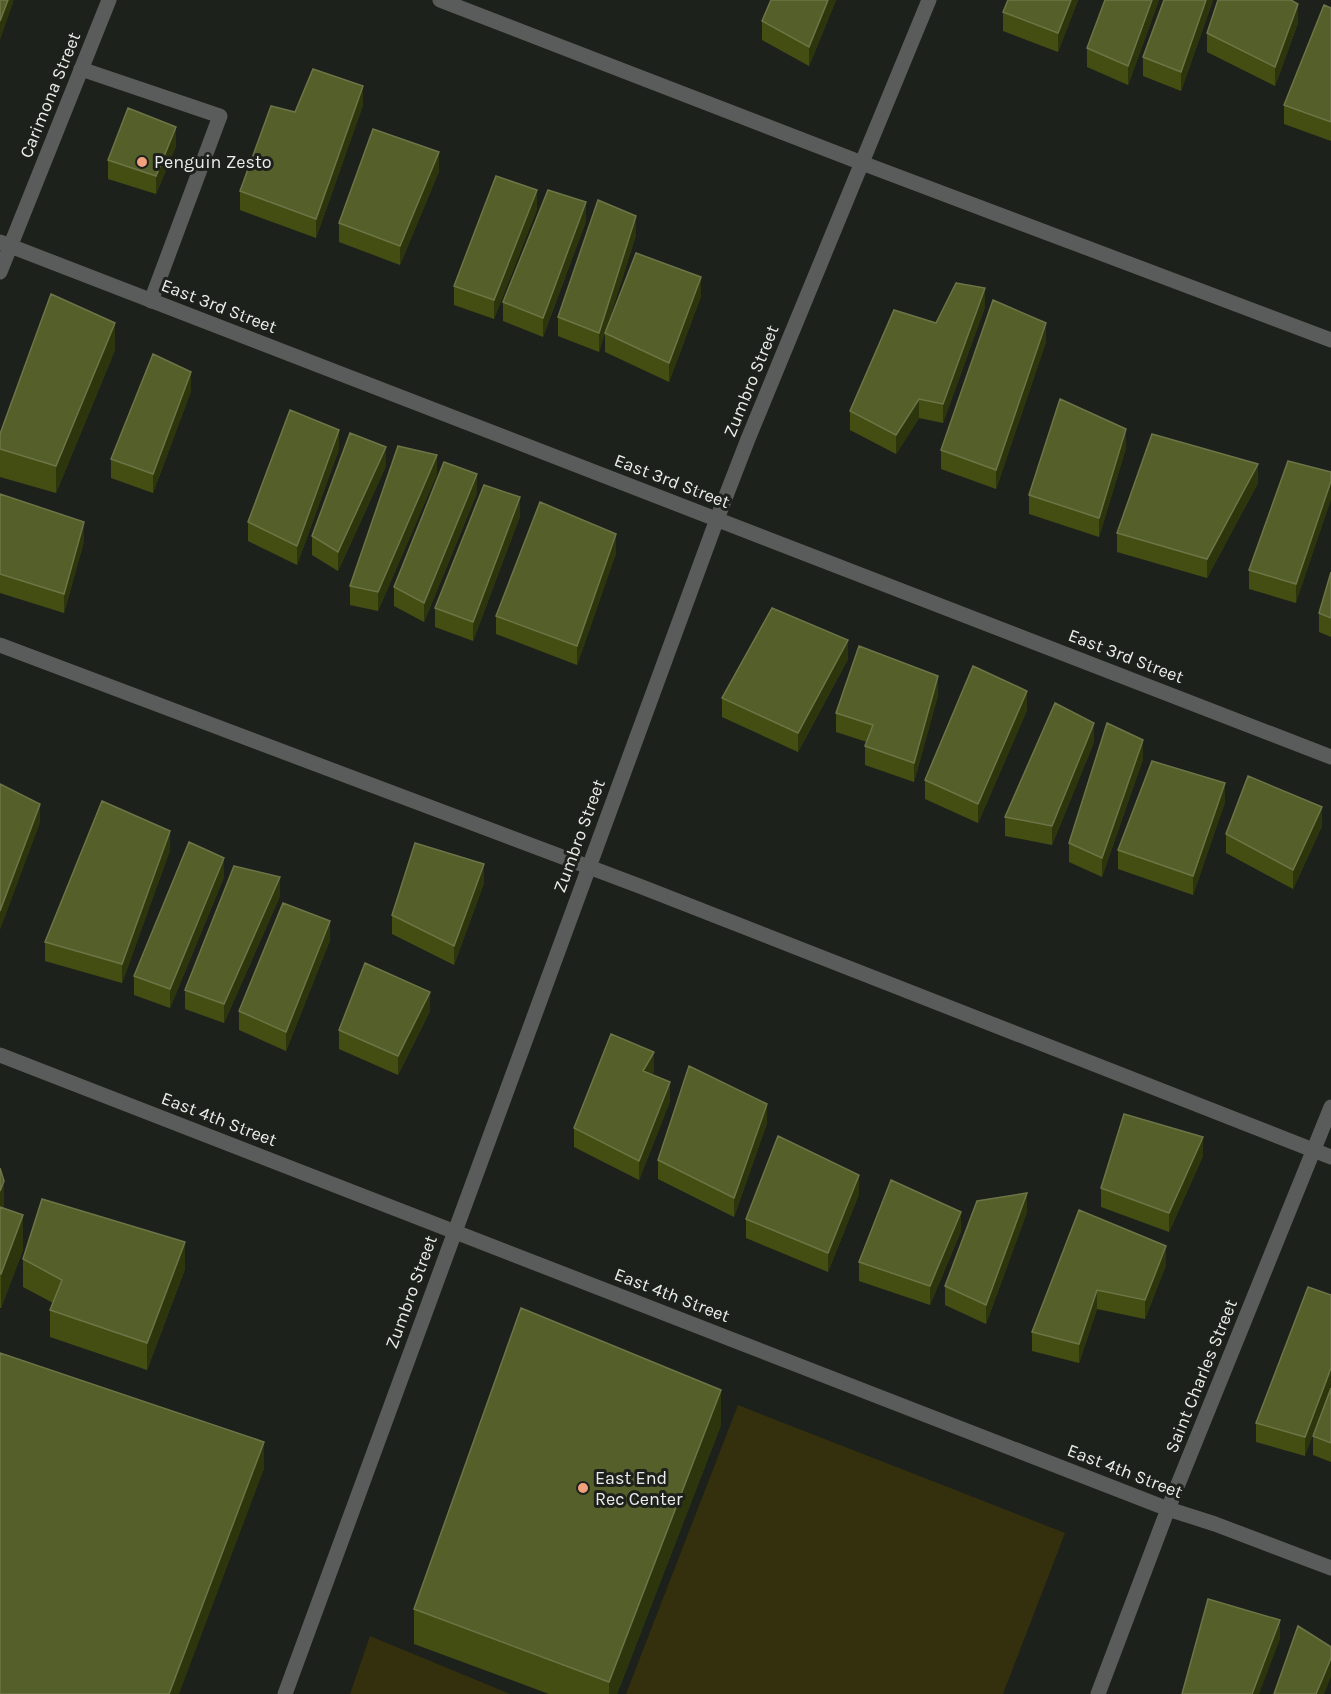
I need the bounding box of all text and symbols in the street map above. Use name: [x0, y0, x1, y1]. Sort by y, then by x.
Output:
street label: Carimona Street: [15, 29, 85, 161]
place label: Penguin Zesto: [154, 151, 272, 173]
marker: Penguin Zesto: [135, 155, 149, 169]
street label: East 3rd Street: [158, 274, 280, 338]
street label: Zumbro Street: [718, 321, 784, 440]
street label: East 3rd Street: [611, 449, 733, 513]
street label: East 3rd Street: [1065, 624, 1187, 688]
street label: Zumbro Street: [548, 776, 610, 896]
street label: East 4th Street: [158, 1087, 280, 1151]
street label: Zumbro Street: [380, 1232, 442, 1352]
street label: East 4th Street: [611, 1263, 733, 1327]
street label: Saint Charles Street: [1160, 1296, 1242, 1456]
street label: East 4th Street: [1064, 1439, 1186, 1503]
place label: East End Rec Center: [595, 1467, 683, 1510]
marker: East End Rec Center: [576, 1481, 590, 1495]

